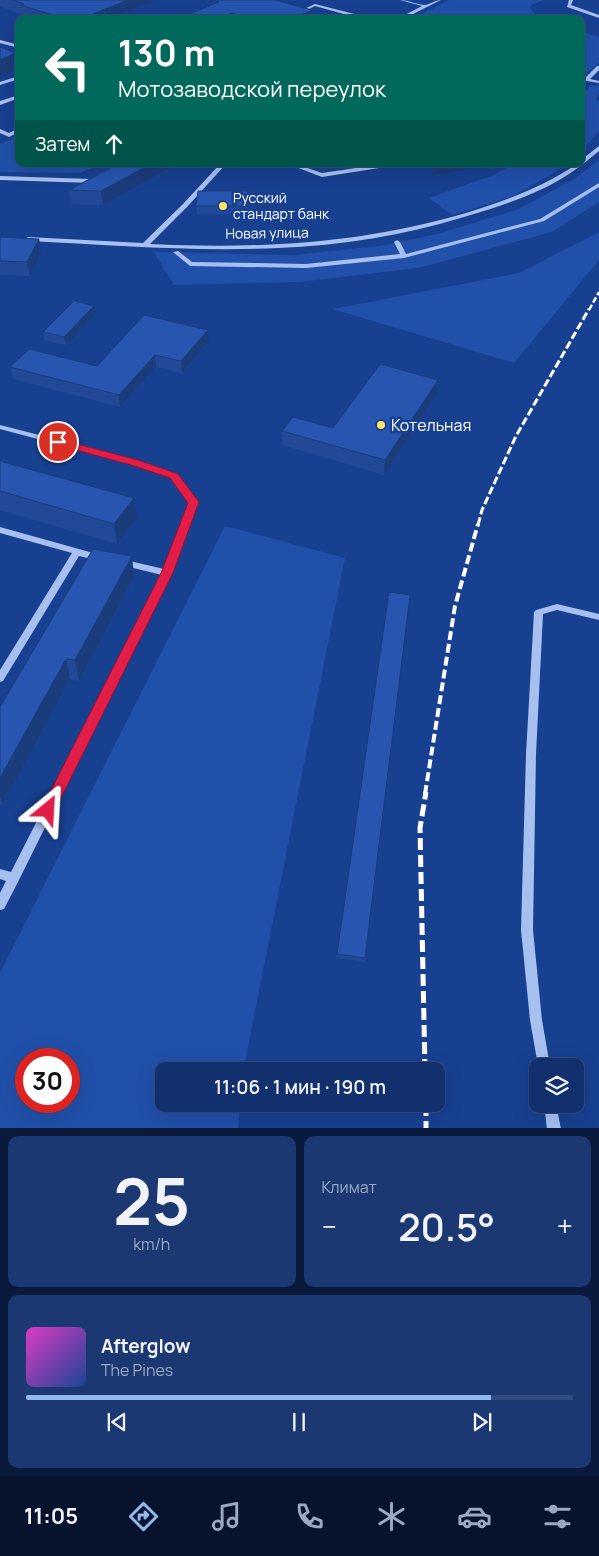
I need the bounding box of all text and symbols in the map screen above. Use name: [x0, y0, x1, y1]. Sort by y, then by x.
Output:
text: 130 m: [118, 29, 215, 77]
icon: left: [35, 35, 100, 100]
text: Мотозаводской переулок: [118, 74, 386, 104]
icon: ahead: [100, 130, 128, 158]
text: Затем: [35, 131, 90, 157]
place label: Русский стандарт банк: [233, 188, 330, 223]
marker: Русский стандарт банк: [217, 200, 229, 212]
street label: Новая улица: [225, 222, 309, 243]
place label: Котельная: [391, 414, 471, 436]
marker: Котельная: [375, 419, 387, 431]
pin: [37, 421, 79, 463]
icon: arrive: [44, 428, 72, 456]
position arrow: [21, 783, 73, 835]
speed limit sign: 30: [15, 1048, 80, 1113]
map controls: [529, 1058, 584, 1113]
button: layers: [529, 1058, 584, 1113]
text: 11:06 · 1 мин · 190 m: [214, 1074, 386, 1100]
text: 25: [113, 1156, 190, 1245]
text: Климат: [322, 1176, 377, 1198]
text: 20.5°: [398, 1200, 495, 1252]
text: −: [322, 1207, 337, 1245]
text: +: [557, 1207, 573, 1245]
text: km/h: [133, 1233, 170, 1255]
text: Afterglow: [101, 1333, 190, 1359]
text: The Pines: [101, 1359, 173, 1381]
icon: previous: [103, 1408, 131, 1436]
icon: pause: [285, 1408, 313, 1436]
icon: next: [468, 1408, 496, 1436]
icon: directions: [126, 1499, 161, 1534]
icon: music: [209, 1499, 244, 1534]
icon: phone: [292, 1499, 327, 1534]
icon: climate: [374, 1499, 409, 1534]
icon: car: [457, 1499, 492, 1534]
icon: filters: [540, 1499, 575, 1534]
text: 11:05: [24, 1501, 78, 1531]

